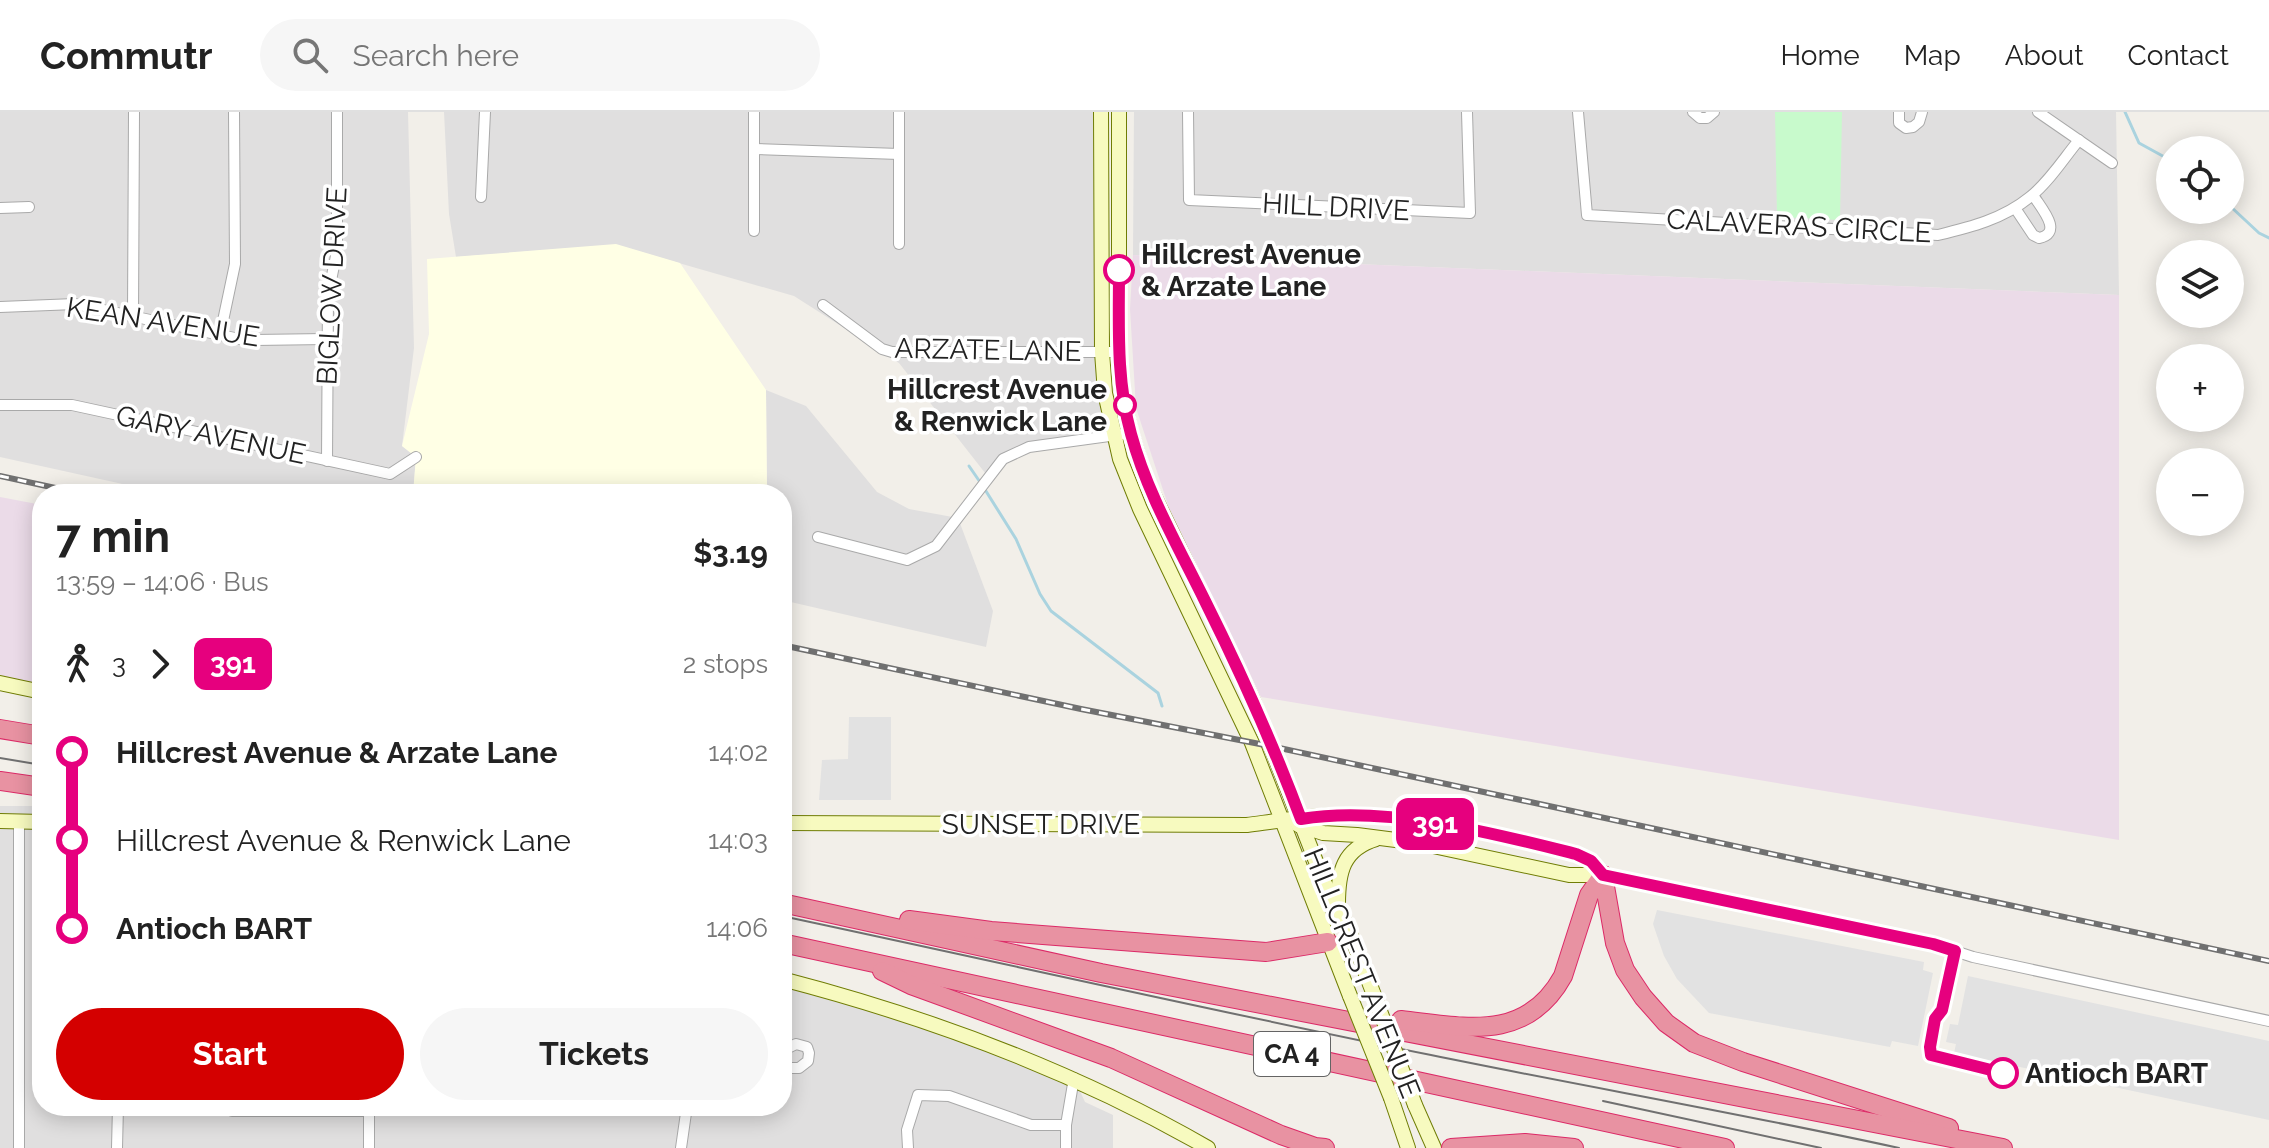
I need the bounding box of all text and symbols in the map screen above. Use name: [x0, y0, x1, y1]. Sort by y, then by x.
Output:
search box: [260, 19, 820, 91]
text: Commutr: [40, 33, 212, 78]
icon: search: [288, 33, 332, 77]
text: Search here: [352, 38, 519, 73]
text: Home: [1780, 39, 1860, 72]
text: Map: [1904, 39, 1961, 72]
text: About: [2005, 39, 2084, 72]
text: Contact: [2128, 39, 2229, 72]
map controls: [2156, 136, 2244, 536]
button: locate: [2156, 136, 2244, 224]
street label: BIGLOW DRIVE: [310, 186, 354, 386]
street label: HILL DRIVE: [1261, 187, 1411, 227]
street label: CALAVERAS CIRCLE: [1666, 203, 1932, 249]
place label: Hillcrest Avenue & Arzate Lane: [1141, 238, 1361, 303]
button: layers: [2156, 240, 2244, 328]
marker: Hillcrest Avenue & Arzate Lane: [1104, 255, 1134, 285]
street label: KEAN AVENUE: [64, 290, 262, 354]
street label: ARZATE LANE: [894, 332, 1082, 368]
button: +: [2156, 344, 2244, 432]
place label: Hillcrest Avenue & Renwick Lane: [887, 373, 1107, 438]
marker: Hillcrest Avenue & Renwick Lane: [1114, 394, 1136, 416]
street label: GARY AVENUE: [113, 399, 309, 471]
button: −: [2156, 448, 2244, 536]
text: 7 min: [56, 511, 170, 562]
text: $3.19: [693, 535, 768, 570]
text: 13:59 – 14:06 · Bus: [56, 567, 269, 597]
icon: walk: [56, 642, 100, 686]
icon: forward: [138, 642, 182, 686]
text: 391: [210, 647, 256, 680]
text: 3: [112, 649, 126, 679]
text: 2 stops: [683, 649, 768, 679]
text: Hillcrest Avenue & Arzate Lane: [116, 735, 557, 770]
text: 14:02: [708, 737, 768, 767]
line badge: 391: [1389, 798, 1481, 850]
text: 391: [1412, 807, 1458, 840]
street label: SUNSET DRIVE: [942, 808, 1140, 841]
text: Hillcrest Avenue & Renwick Lane: [116, 823, 571, 858]
text: 14:03: [708, 825, 768, 855]
street label: HILLCREST AVENUE: [1297, 843, 1427, 1103]
text: Antioch BART: [116, 911, 312, 946]
text: 14:06: [706, 913, 768, 943]
button: Start: [56, 1008, 404, 1100]
button: Tickets: [420, 1008, 768, 1100]
road number: CA 4: [1254, 1032, 1330, 1076]
place label: Antioch BART: [2025, 1057, 2208, 1090]
marker: Antioch BART: [1988, 1058, 2018, 1088]

